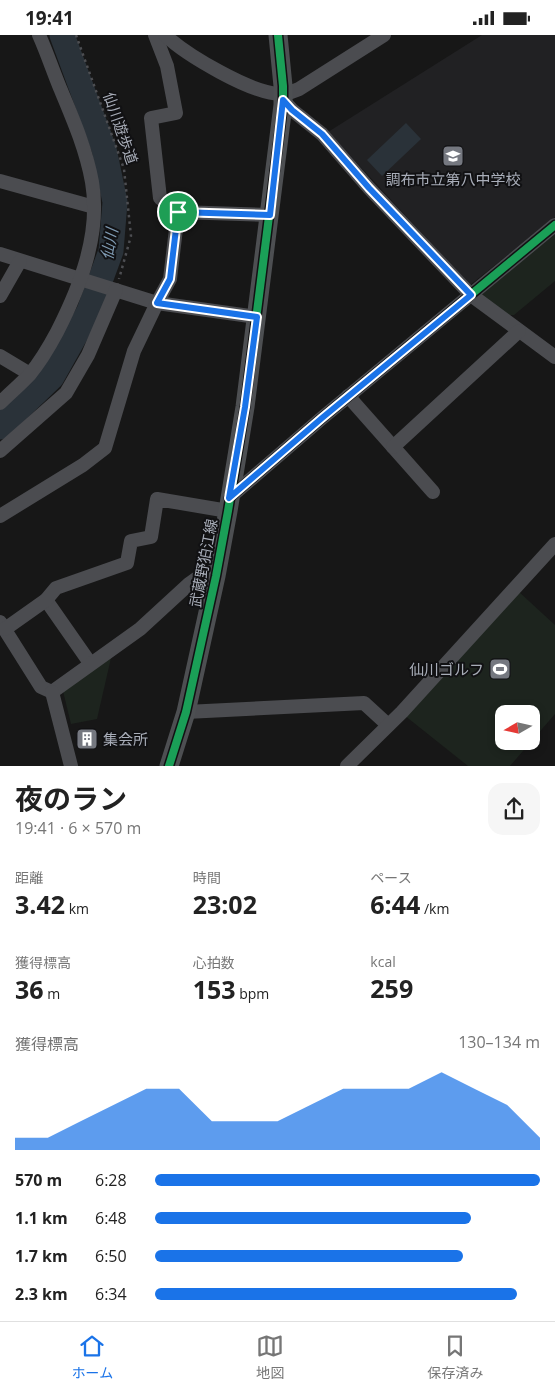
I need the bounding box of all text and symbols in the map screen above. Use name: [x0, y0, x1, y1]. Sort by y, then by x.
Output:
text: 19:41: [25, 5, 74, 31]
street label: 仙川遊歩道: [99, 89, 143, 167]
school or university icon: 調布市立第八中学校: [441, 144, 465, 168]
place label: 調布市立第八中学校: [385, 169, 521, 189]
pin: [157, 191, 199, 233]
icon: arrive: [164, 198, 192, 226]
water label: 仙川: [95, 224, 123, 262]
street label: 武蔵野狛江線: [185, 517, 221, 609]
sports icon: 仙川ゴルフ: [488, 657, 512, 681]
place label: 仙川ゴルフ: [409, 659, 484, 679]
north arrow: [495, 705, 540, 750]
map controls: [495, 705, 540, 750]
building icon: 集会所: [75, 727, 99, 751]
place label: 集会所: [103, 729, 148, 749]
text: 夜のラン: [15, 779, 127, 817]
button: share: [488, 783, 540, 835]
text: 19:41 · 6 × 570 m: [15, 817, 141, 839]
text: 距離: [15, 868, 43, 887]
text: 時間: [193, 868, 221, 887]
text: ペース: [370, 868, 412, 887]
text: 3.42: [15, 887, 65, 921]
text: 23:02: [193, 887, 257, 921]
text: 6:44: [370, 887, 420, 921]
text: km: [65, 899, 89, 918]
text: /km: [420, 899, 449, 918]
text: kcal: [370, 952, 396, 971]
text: 獲得標高: [15, 953, 71, 972]
text: 心拍数: [193, 953, 235, 972]
text: 259: [370, 971, 413, 1005]
text: 36: [15, 972, 44, 1006]
text: 153: [193, 972, 236, 1006]
text: m: [44, 984, 60, 1003]
text: bpm: [236, 984, 269, 1003]
text: 130–134 m: [458, 1031, 540, 1053]
text: 獲得標高: [15, 1033, 79, 1055]
text: 570 m: [15, 1169, 62, 1191]
text: 6:28: [95, 1169, 127, 1191]
text: 1.1 km: [15, 1207, 68, 1229]
text: 6:48: [95, 1207, 127, 1229]
text: 1.7 km: [15, 1245, 68, 1267]
text: 6:50: [95, 1245, 127, 1267]
text: 2.3 km: [15, 1283, 68, 1305]
text: 6:34: [95, 1283, 127, 1305]
tab: ホーム: [72, 1332, 113, 1382]
tab: 地図: [256, 1332, 284, 1382]
tab: 保存済み: [427, 1332, 483, 1382]

